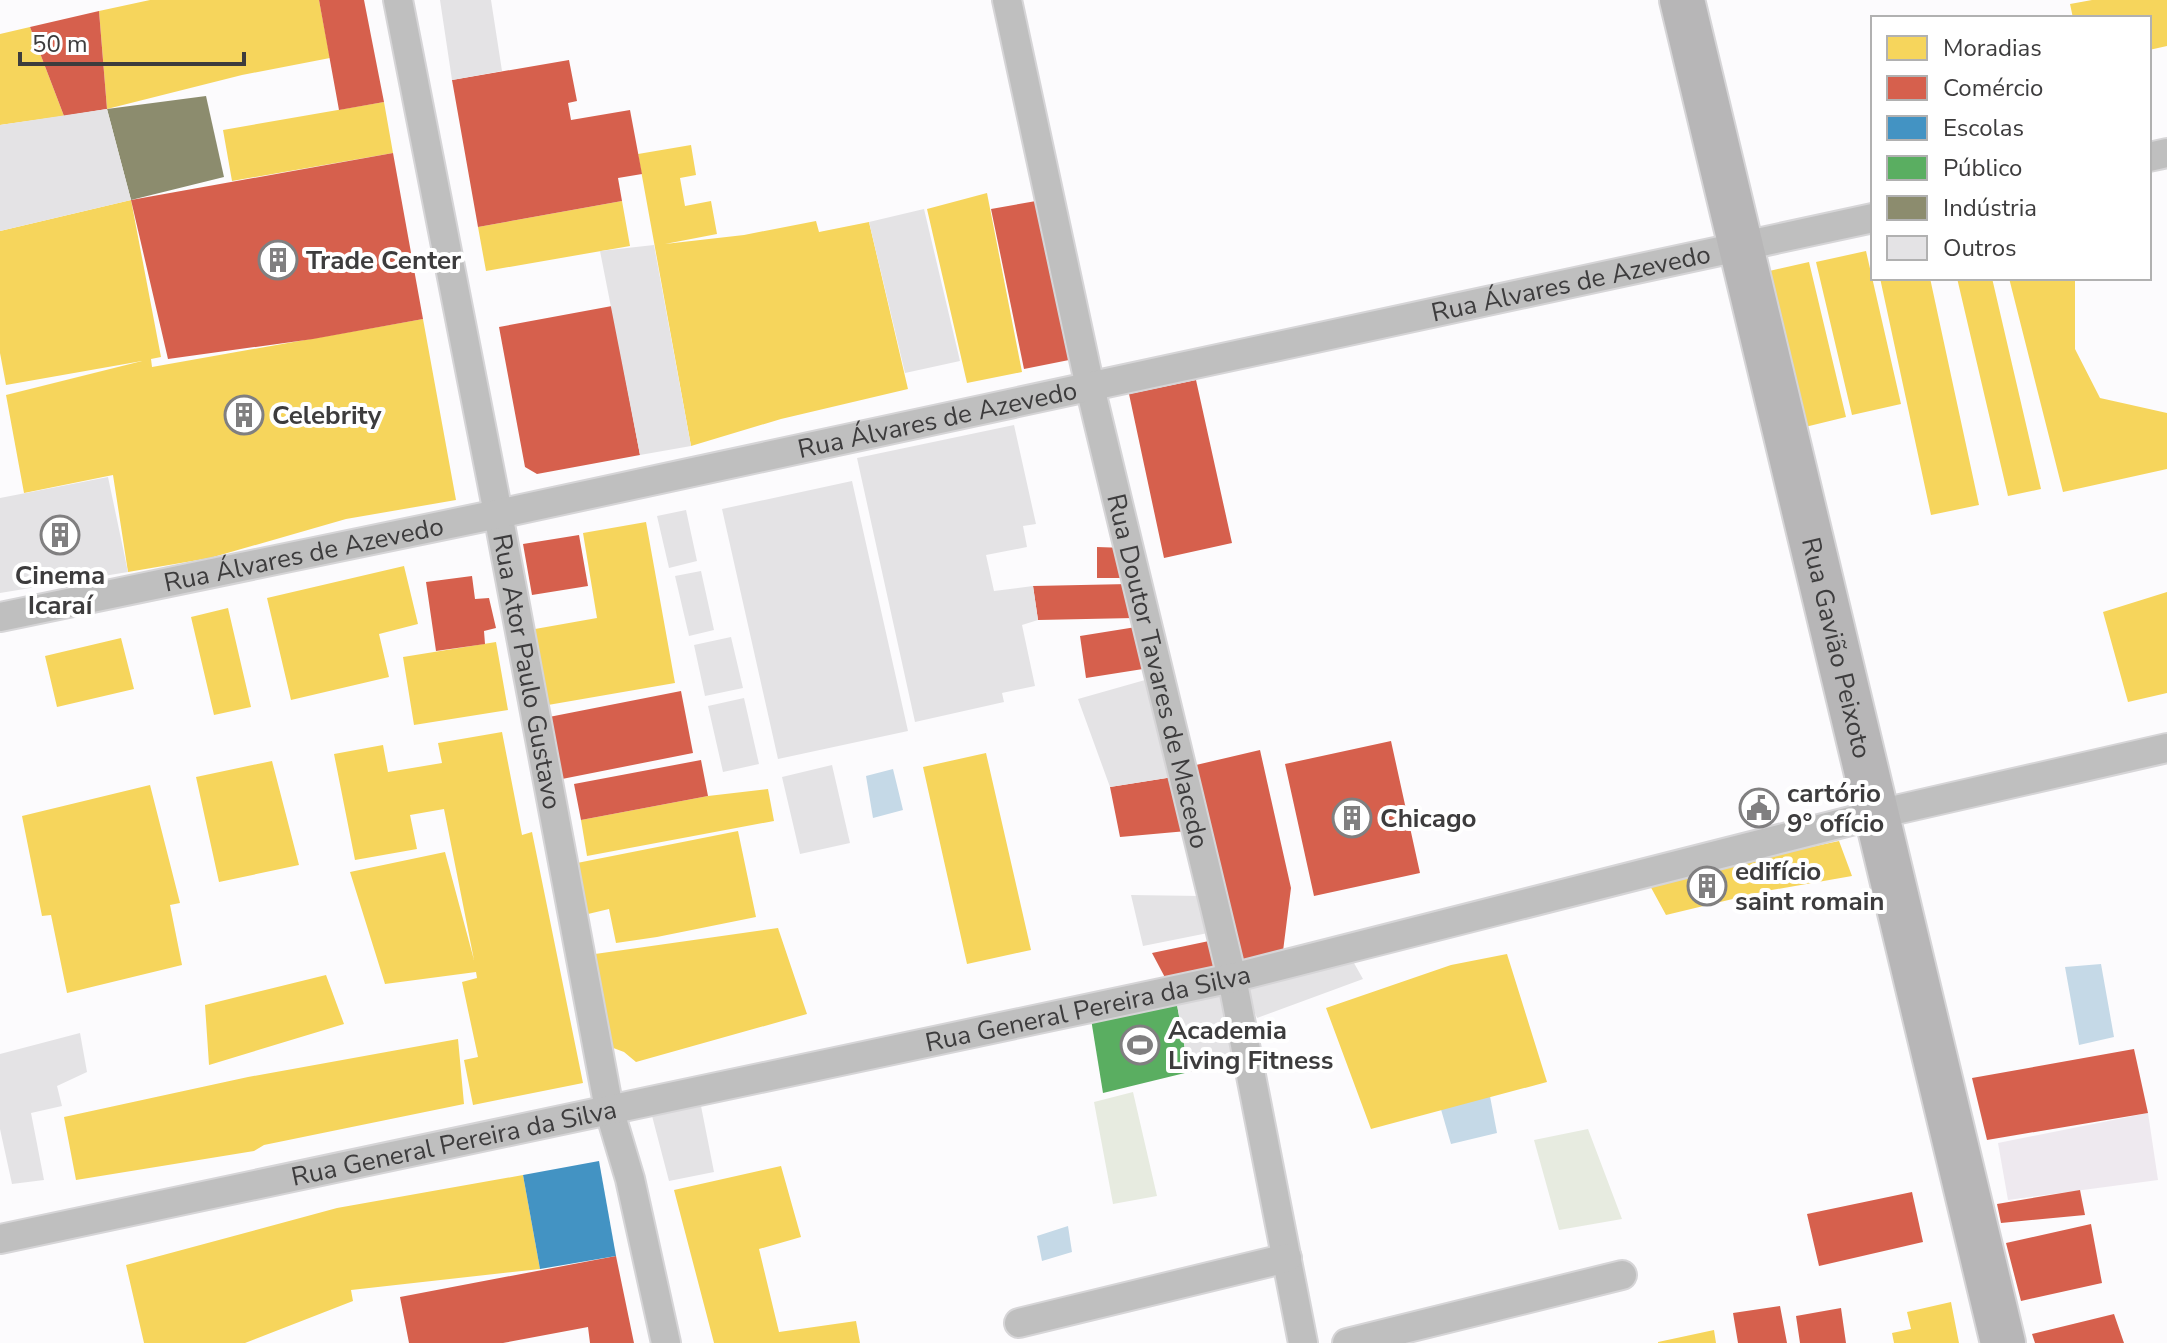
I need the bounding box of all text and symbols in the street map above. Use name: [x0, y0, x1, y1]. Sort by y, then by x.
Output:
scale bar: [20, 16, 244, 66]
legend: [1871, 16, 2151, 280]
text: 50 m: [32, 28, 88, 60]
text: Moradias: [1943, 32, 2042, 64]
text: Comércio: [1943, 72, 2043, 104]
text: Escolas: [1943, 112, 2024, 144]
text: Público: [1943, 152, 2022, 184]
text: Indústria: [1943, 192, 2037, 224]
text: Outros: [1943, 232, 2017, 264]
street label: Rua Álvares de Azevedo: [1428, 236, 1714, 331]
building icon: Trade Center: [257, 239, 299, 281]
place label: Trade Center: [306, 243, 462, 278]
street label: Rua Álvares de Azevedo: [795, 373, 1080, 467]
building icon: Celebrity: [223, 394, 265, 436]
place label: Celebrity: [272, 398, 382, 433]
street label: Rua Doutor Tavares de Macedo: [1098, 490, 1217, 852]
street label: Rua Álvares de Azevedo: [161, 509, 447, 601]
building icon: Cinema Icaraí: [39, 514, 81, 556]
street label: Rua Ator Paulo Gustavo: [484, 531, 570, 812]
street label: Rua Gavião Peixoto: [1793, 534, 1880, 762]
place label: Cinema Icaraí: [15, 558, 105, 623]
place label: cartório 9° ofício: [1787, 776, 1884, 841]
public building icon: cartório 9° ofício: [1738, 787, 1780, 829]
building icon: Chicago: [1331, 797, 1373, 839]
place label: Chicago: [1380, 801, 1477, 836]
place label: edifício saint romain: [1735, 854, 1885, 919]
building icon: edifício saint romain: [1686, 865, 1728, 907]
street label: Rua General Pereira da Silva: [922, 957, 1254, 1061]
place label: Academia Living Fitness: [1168, 1013, 1333, 1078]
sports icon: Academia Living Fitness: [1119, 1024, 1161, 1066]
street label: Rua General Pereira da Silva: [288, 1092, 620, 1195]

